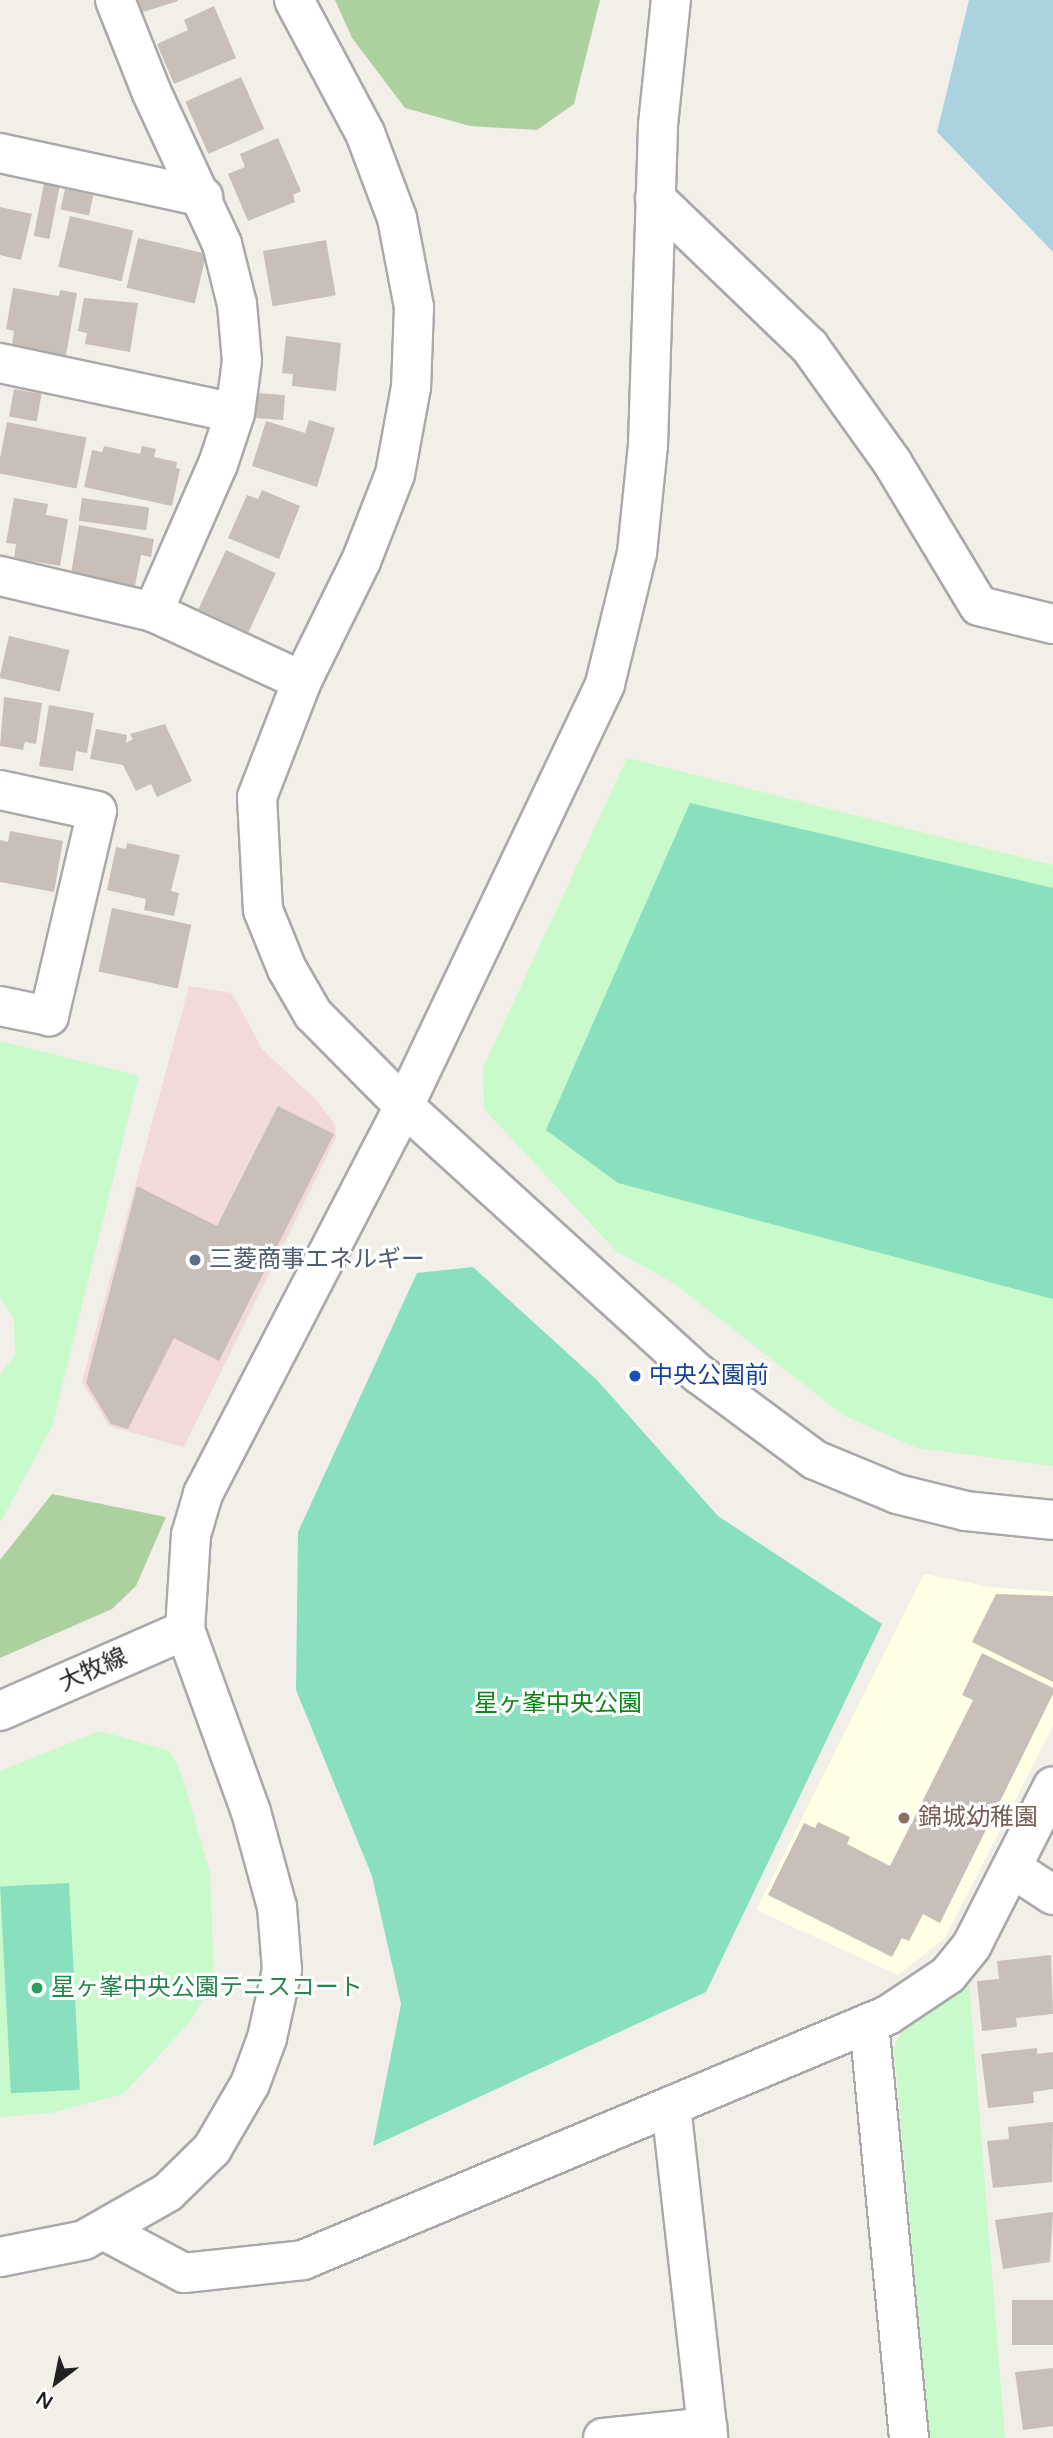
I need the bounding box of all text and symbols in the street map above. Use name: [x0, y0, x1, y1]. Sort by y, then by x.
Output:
place label: 三菱商事エネルギー: [209, 1246, 425, 1274]
marker: 三菱商事エネルギー: [187, 1252, 203, 1268]
place label: 中央公園前: [649, 1362, 769, 1390]
marker: 中央公園前: [627, 1368, 643, 1384]
street label: 大牧線: [54, 1642, 132, 1698]
park label: 星ヶ峯中央公園: [474, 1690, 642, 1718]
place label: 錦城幼稚園: [918, 1804, 1038, 1832]
marker: 錦城幼稚園: [896, 1810, 912, 1826]
place label: 星ヶ峯中央公園テニスコート: [51, 1974, 363, 2002]
marker: 星ヶ峯中央公園テニスコート: [29, 1980, 45, 1996]
north arrow: [21, 2347, 91, 2417]
text: N: [33, 2386, 57, 2413]

